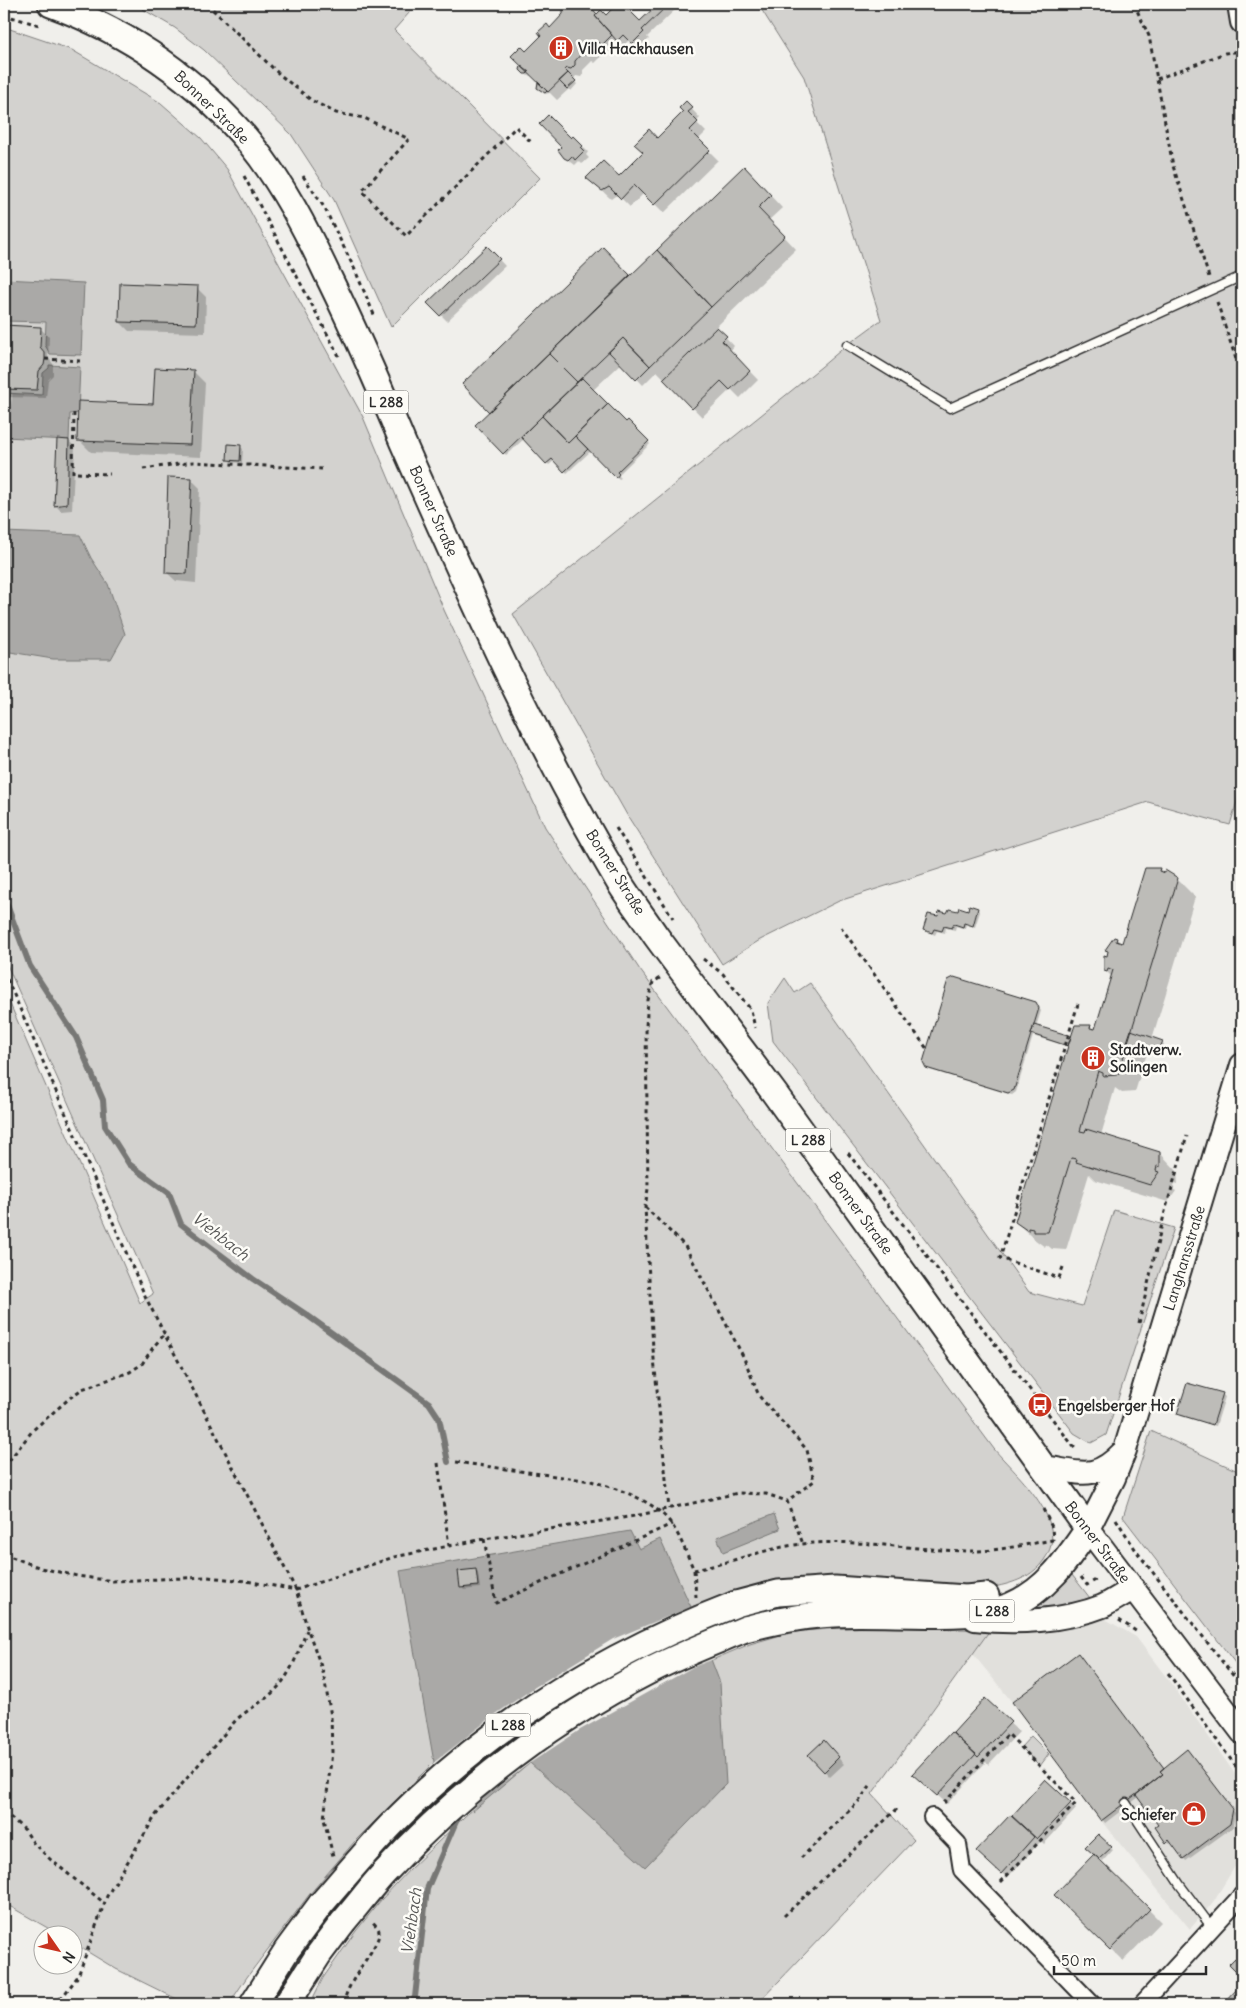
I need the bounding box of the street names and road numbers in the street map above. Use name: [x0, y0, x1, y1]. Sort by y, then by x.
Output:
street label: Bonner Straße: [170, 66, 254, 148]
road number: L 288: [364, 391, 408, 414]
street label: Bonner Straße: [406, 463, 462, 559]
street label: Bonner Straße: [582, 826, 650, 918]
road number: L 288: [786, 1128, 830, 1152]
street label: Bonner Straße: [825, 1168, 897, 1258]
street label: Langhansstraße: [1159, 1203, 1209, 1313]
street label: Bonner Straße: [1061, 1497, 1135, 1587]
road number: L 288: [970, 1600, 1014, 1622]
road number: L 288: [486, 1714, 530, 1736]

